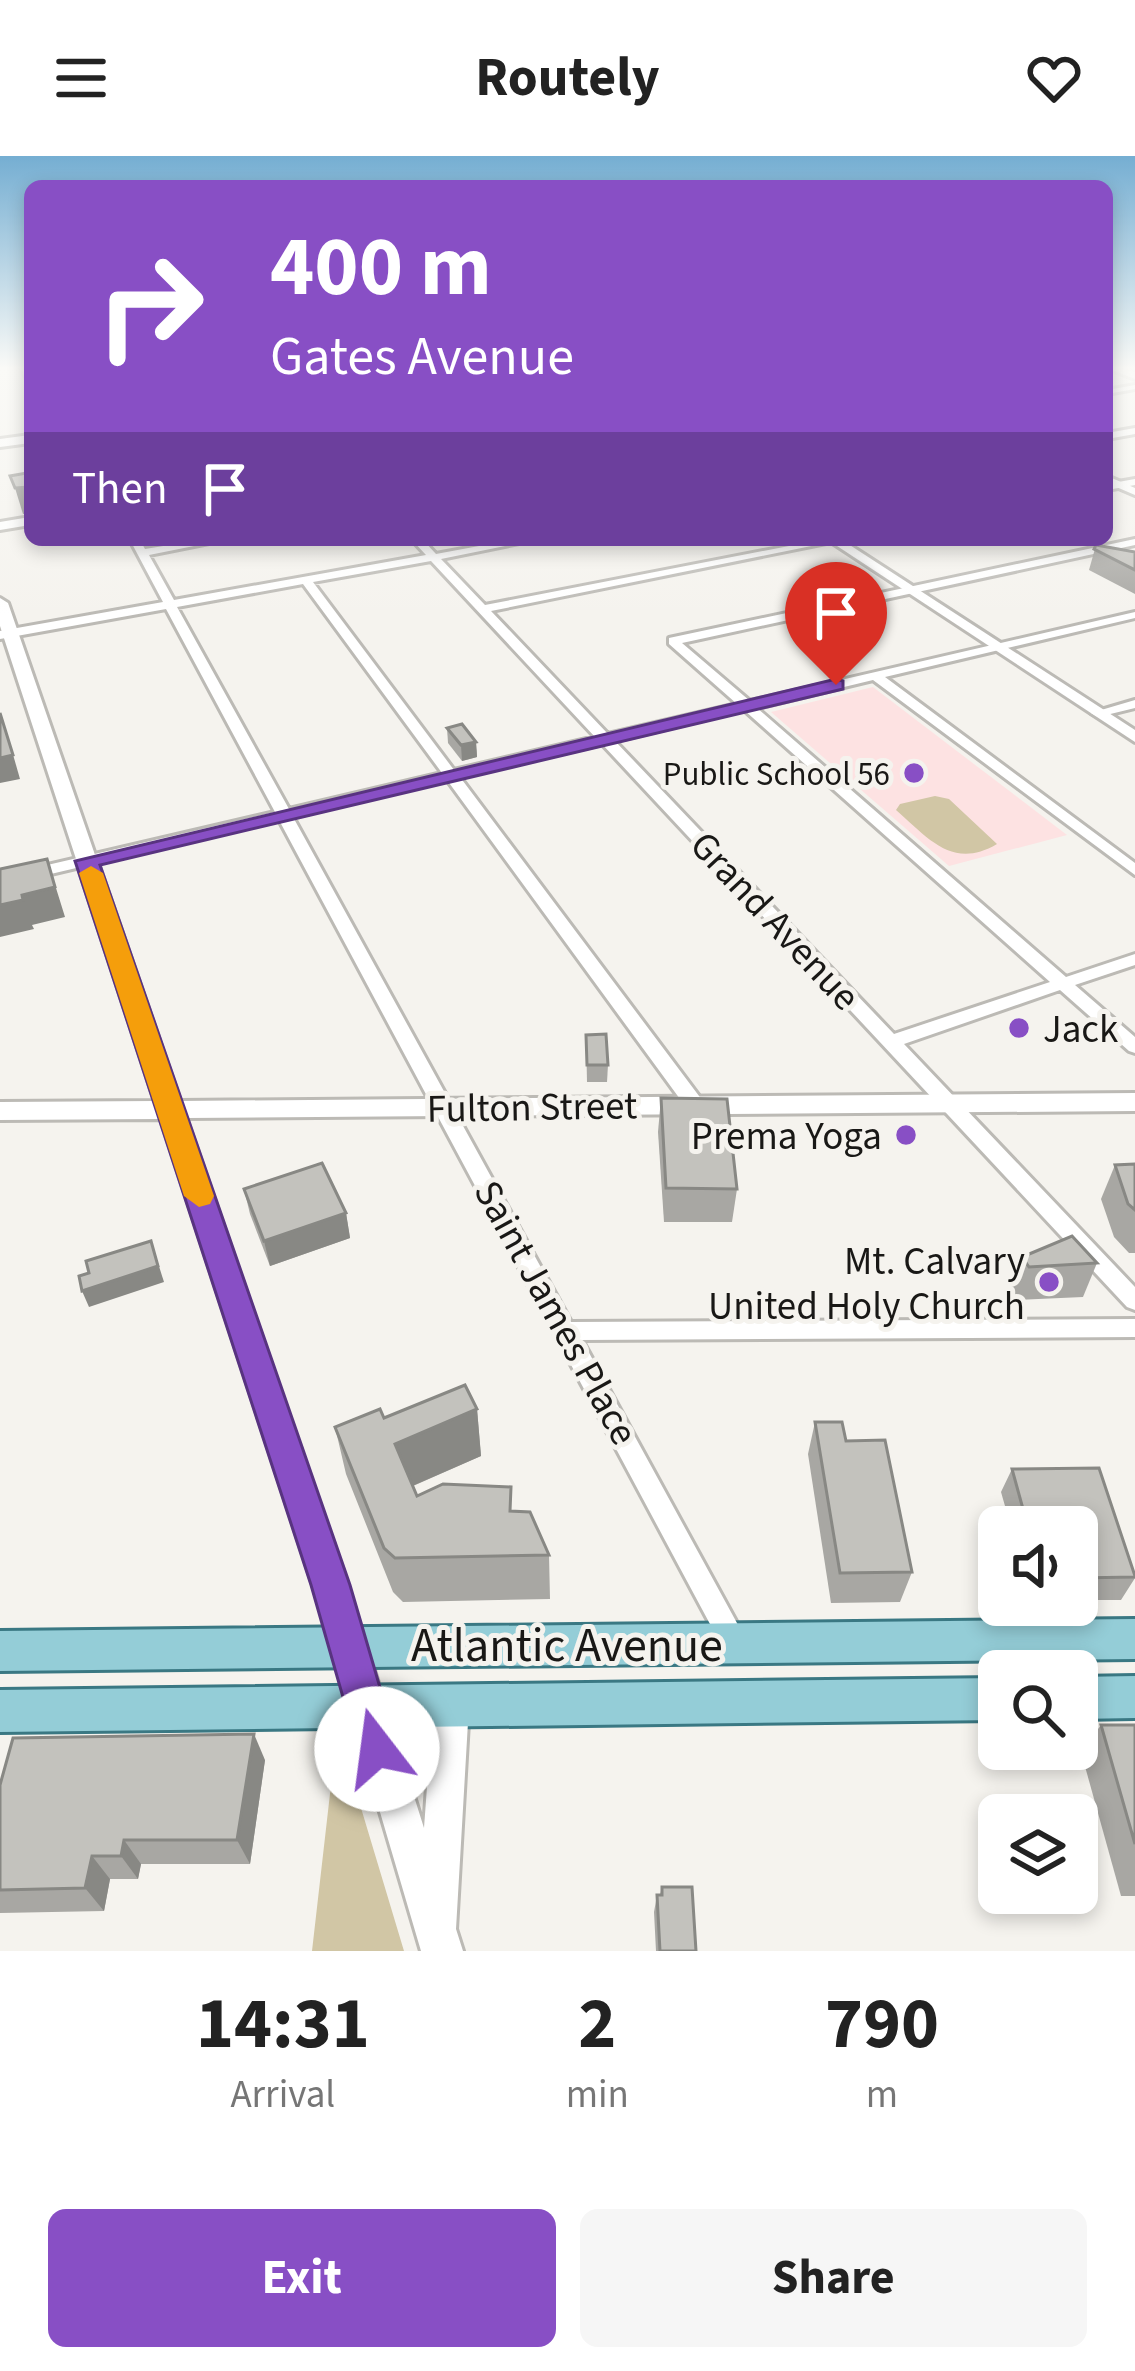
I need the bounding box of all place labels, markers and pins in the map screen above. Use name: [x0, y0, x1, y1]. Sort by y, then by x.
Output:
pin: [785, 562, 887, 685]
place label: Public School 56: [663, 751, 890, 798]
marker: Public School 56: [901, 760, 927, 786]
place label: Jack: [1043, 1002, 1118, 1058]
marker: Jack: [1006, 1015, 1032, 1041]
place label: Prema Yoga: [691, 1109, 882, 1165]
marker: Prema Yoga: [893, 1122, 919, 1148]
place label: Mt. Calvary United Holy Church: [708, 1234, 1025, 1335]
marker: Mt. Calvary United Holy Church: [1036, 1269, 1062, 1295]

